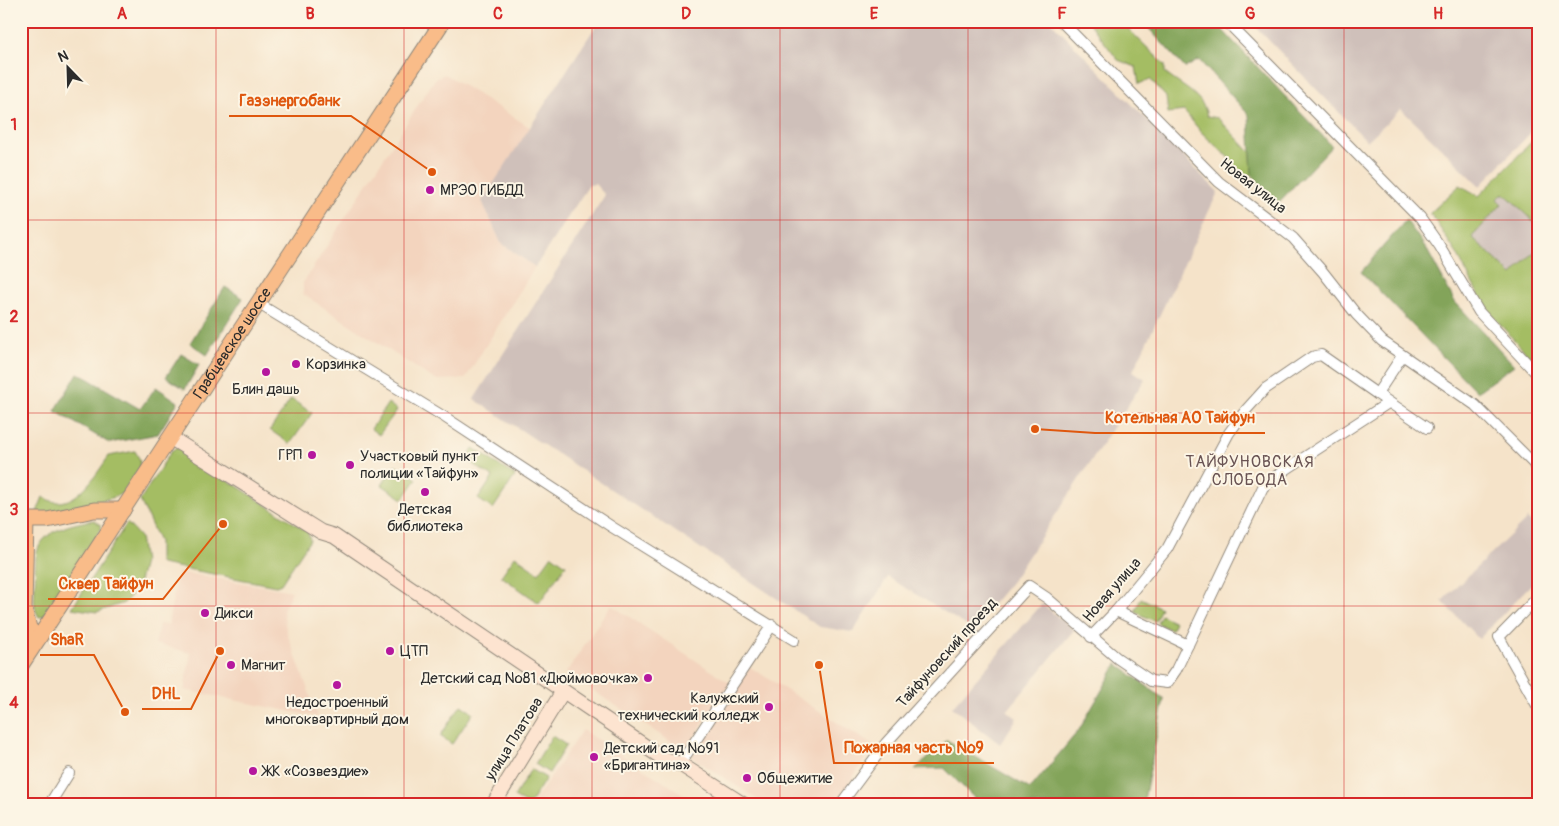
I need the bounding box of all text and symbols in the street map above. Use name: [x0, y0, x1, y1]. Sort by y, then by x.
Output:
text: A: [117, 4, 128, 24]
text: B: [305, 4, 315, 24]
text: C: [493, 4, 503, 24]
text: D: [681, 4, 691, 24]
text: E: [870, 4, 879, 24]
text: F: [1057, 4, 1067, 24]
text: G: [1245, 4, 1256, 24]
text: H: [1433, 4, 1443, 24]
north arrow: [42, 42, 92, 92]
text: N: [55, 47, 71, 66]
callout: Газэнергобанк: [229, 85, 351, 116]
text: Газэнергобанк: [239, 91, 341, 111]
text: 1: [11, 115, 17, 135]
street label: Новая улица: [1216, 154, 1290, 218]
place label: МРЭО ГИБДД: [440, 181, 524, 200]
marker: МРЭО ГИБДД: [424, 184, 436, 196]
street label: Грабцевское шоссе: [189, 283, 276, 402]
text: 2: [10, 307, 19, 327]
place label: Корзинка: [306, 355, 366, 374]
marker: Корзинка: [290, 358, 302, 370]
marker: Блин дашь: [260, 366, 272, 378]
place label: Блин дашь: [232, 380, 300, 399]
callout: Котельная АО Тайфун: [1095, 402, 1265, 433]
text: Котельная АО Тайфун: [1105, 408, 1255, 428]
place label: ГРП: [278, 446, 302, 465]
place label: Участковый пункт полиции «Тайфун»: [360, 447, 479, 483]
marker: ГРП: [306, 449, 318, 461]
district label: ТАЙФУНОВСКАЯ СЛОБОДА: [1185, 452, 1315, 490]
marker: Участковый пункт полиции «Тайфун»: [344, 459, 356, 471]
marker: Детская библиотека: [419, 486, 431, 498]
text: 3: [10, 500, 19, 520]
place label: Детская библиотека: [387, 500, 463, 536]
street label: Новая улица: [1079, 554, 1145, 626]
callout: Сквер Тайфун: [48, 568, 163, 599]
text: Сквер Тайфун: [58, 574, 154, 594]
street label: Тайфуновский проезд: [893, 594, 1001, 712]
place label: Дикси: [214, 604, 253, 623]
marker: Дикси: [199, 607, 211, 619]
callout: ShaR: [40, 624, 94, 655]
text: ShaR: [50, 630, 84, 650]
place label: ЦТП: [400, 642, 428, 661]
marker: ЦТП: [384, 645, 396, 657]
place label: Магнит: [241, 656, 286, 675]
marker: Магнит: [225, 659, 237, 671]
place label: Детский сад №81 «Дюймовочка»: [420, 669, 638, 688]
marker: Детский сад №81 «Дюймовочка»: [642, 672, 654, 684]
callout: DHL: [142, 678, 191, 709]
marker: Недостроенный многоквартирный дом: [331, 679, 343, 691]
text: DHL: [151, 684, 181, 704]
place label: Калужский технический колледж: [617, 689, 759, 725]
text: 4: [9, 693, 19, 713]
place label: Недостроенный многоквартирный дом: [265, 693, 409, 729]
street label: улица Платова: [480, 694, 547, 785]
marker: Калужский технический колледж: [763, 701, 775, 713]
callout: Пожарная часть №9: [834, 732, 994, 763]
text: Пожарная часть №9: [844, 738, 984, 758]
place label: Детский сад №91 «Бригантина»: [603, 739, 719, 775]
marker: Детский сад №91 «Бригантина»: [588, 751, 600, 763]
place label: ЖК «Созвездие»: [261, 762, 369, 781]
marker: ЖК «Созвездие»: [247, 765, 259, 777]
place label: Общежитие: [757, 769, 833, 788]
marker: Общежитие: [741, 772, 753, 784]

